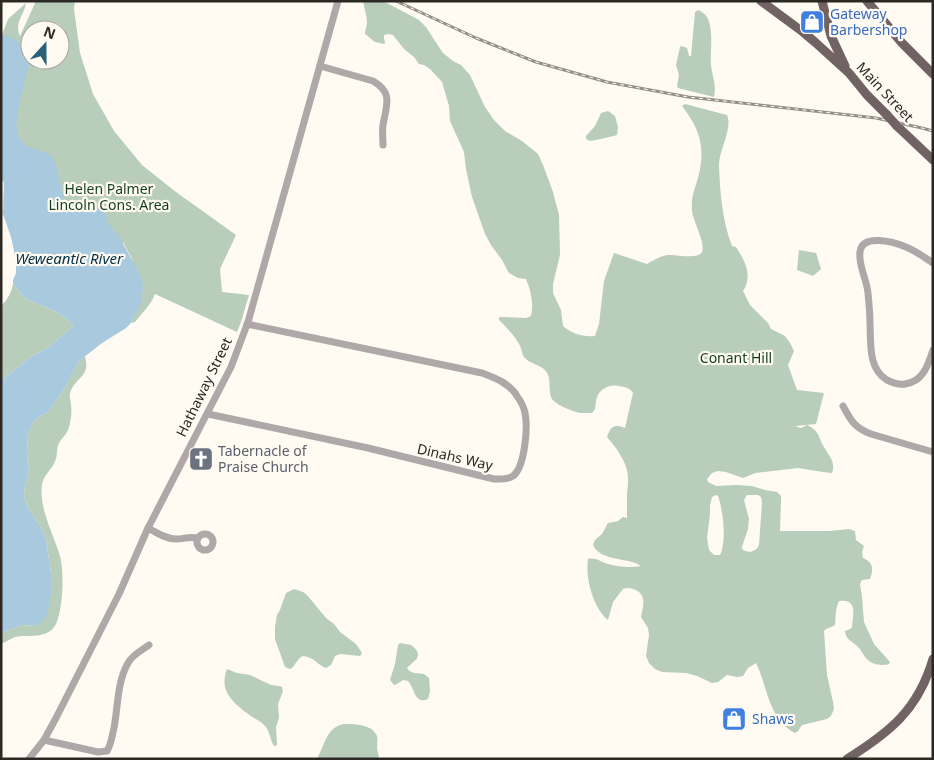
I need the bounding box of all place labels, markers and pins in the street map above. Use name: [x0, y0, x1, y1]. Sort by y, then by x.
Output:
place label: Gateway Barbershop: [830, 4, 907, 39]
shop icon: Gateway Barbershop: [799, 9, 825, 35]
place label: Tabernacle of Praise Church: [218, 441, 309, 476]
church icon: Tabernacle of Praise Church: [188, 446, 214, 472]
shop icon: Shaws: [721, 706, 747, 732]
place label: Shaws: [752, 709, 794, 728]

